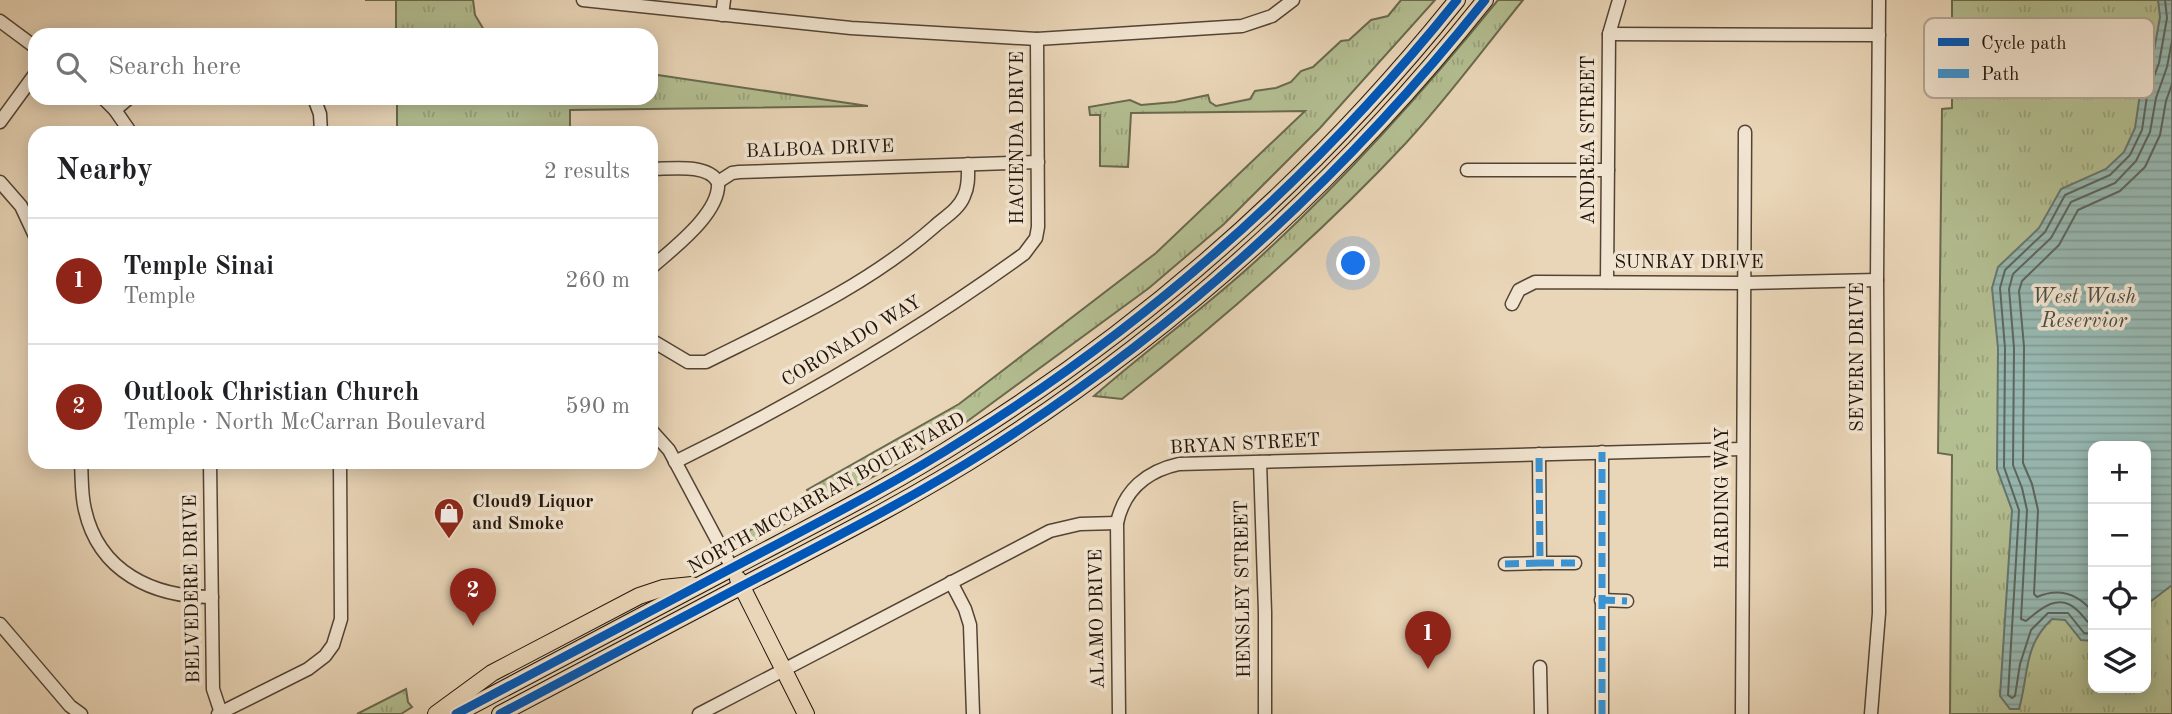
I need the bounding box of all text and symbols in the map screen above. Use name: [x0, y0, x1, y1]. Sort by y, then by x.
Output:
legend: [1924, 18, 2154, 98]
search box: [28, 28, 658, 105]
text: Cycle path: [1981, 35, 2067, 54]
icon: search: [52, 48, 90, 86]
street label: HACIENDA DRIVE: [1009, 51, 1028, 225]
text: Search here: [108, 54, 241, 80]
street label: ANDREA STREET: [1580, 55, 1599, 225]
text: Path: [1981, 66, 2019, 85]
street label: BALBOA DRIVE: [746, 138, 894, 162]
text: Nearby: [56, 156, 153, 186]
text: 2 results: [544, 160, 630, 183]
your location: [1336, 246, 1370, 280]
text: Temple Sinai: [123, 254, 274, 280]
street label: SUNRAY DRIVE: [1614, 254, 1764, 273]
text: 1: [72, 269, 86, 292]
text: 260 m: [565, 269, 630, 292]
street label: SEVERN DRIVE: [1849, 282, 1868, 432]
text: Temple: [123, 285, 195, 308]
water label: West Wash Reservior: [2032, 287, 2136, 332]
street label: CORONADO WAY: [779, 293, 925, 391]
text: Outlook Christian Church: [123, 380, 419, 406]
text: 2: [72, 395, 86, 418]
text: 590 m: [565, 395, 630, 418]
street label: NORTH MCCARRAN BOULEVARD: [685, 410, 969, 578]
text: Temple · North McCarran Boulevard: [123, 411, 486, 434]
street label: HARDING WAY: [1714, 427, 1733, 569]
street label: BRYAN STREET: [1169, 432, 1321, 458]
map controls: [2088, 441, 2151, 693]
button: +: [2088, 441, 2151, 504]
place label: Cloud9 Liquor and Smoke: [472, 493, 594, 534]
street label: BELVEDERE DRIVE: [182, 494, 204, 684]
shop icon: Cloud9 Liquor and Smoke: [432, 496, 466, 540]
street label: HENSLEY STREET: [1233, 500, 1255, 678]
button: −: [2088, 504, 2151, 567]
street label: ALAMO DRIVE: [1087, 549, 1109, 689]
button: locate: [2088, 567, 2151, 630]
pin: 2: [450, 568, 496, 626]
pin: 1: [1405, 611, 1451, 669]
button: layers: [2088, 630, 2151, 693]

